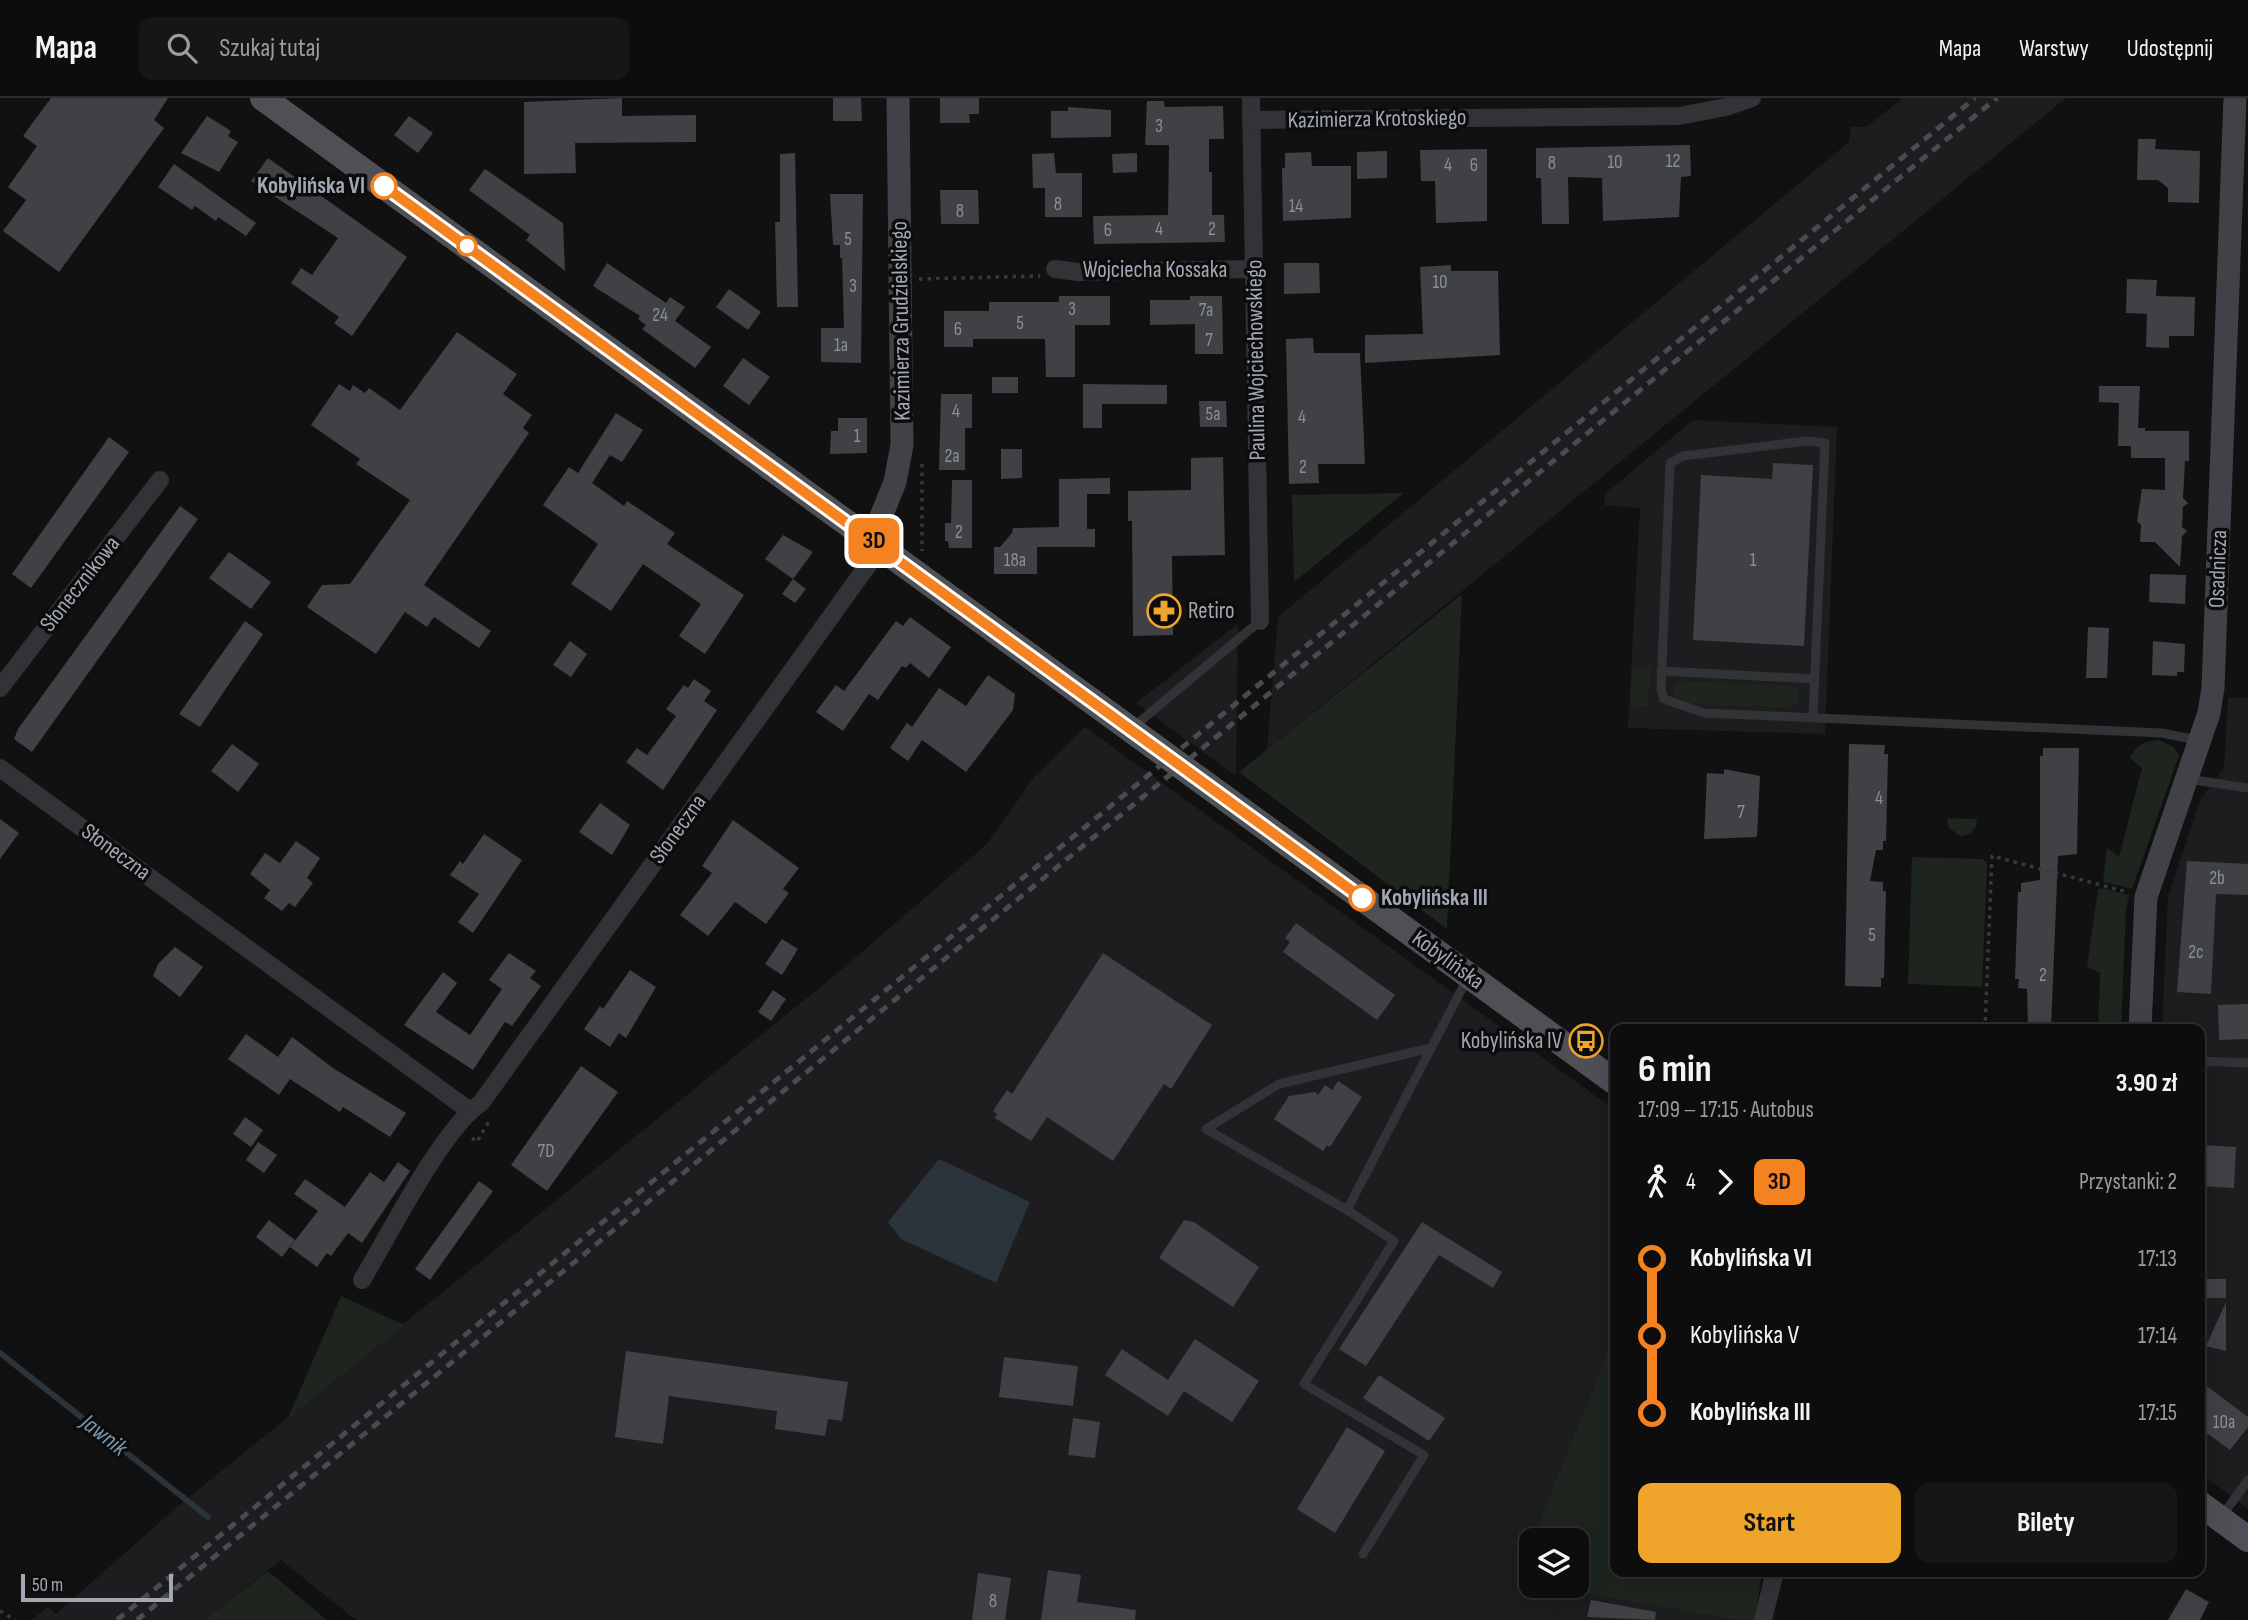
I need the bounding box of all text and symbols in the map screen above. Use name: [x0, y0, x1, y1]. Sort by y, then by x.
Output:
search box: [139, 17, 629, 80]
text: Mapa: [35, 28, 97, 68]
icon: search: [163, 29, 201, 67]
text: Szukaj tutaj: [219, 33, 320, 64]
text: Mapa: [1939, 34, 1981, 63]
text: Warstwy: [2019, 34, 2089, 63]
text: Udostępnij: [2127, 34, 2213, 63]
street label: Kazimierza Krotoskiego: [1287, 103, 1467, 135]
house number: 3: [1155, 115, 1163, 138]
house number: 12: [1666, 150, 1680, 173]
house number: 10: [1607, 151, 1623, 174]
house number: 8: [1548, 152, 1556, 175]
house number: 4: [1444, 154, 1452, 177]
house number: 6: [1470, 154, 1478, 177]
place label: Kobylińska VI: [257, 172, 365, 200]
marker: Kobylińska VI: [371, 173, 397, 199]
house number: 8: [1054, 193, 1062, 216]
house number: 14: [1289, 195, 1303, 218]
house number: 8: [956, 200, 964, 223]
house number: 4: [1155, 218, 1163, 241]
house number: 2: [1208, 218, 1216, 241]
house number: 6: [1104, 219, 1112, 242]
street label: Kazimierza Grudzielskiego: [885, 221, 917, 421]
house number: 5: [844, 228, 852, 251]
unlabelled marker: [457, 236, 477, 256]
street label: Wojciecha Kossaka: [1083, 256, 1227, 284]
street label: Paulina Wojciechowskiego: [1240, 259, 1272, 461]
house number: 10: [1432, 271, 1448, 294]
house number: 3: [849, 275, 857, 298]
house number: 3: [1068, 298, 1076, 321]
house number: 7a: [1199, 299, 1213, 322]
house number: 24: [652, 304, 668, 327]
house number: 5: [1016, 312, 1024, 335]
house number: 6: [954, 318, 962, 341]
house number: 7: [1205, 329, 1213, 352]
house number: 1a: [834, 334, 848, 357]
house number: 4: [952, 400, 960, 423]
house number: 5a: [1206, 403, 1220, 426]
house number: 4: [1298, 406, 1306, 429]
house number: 1: [854, 425, 861, 448]
house number: 2a: [944, 445, 960, 468]
house number: 2: [1299, 456, 1307, 479]
line badge: 3D: [842, 518, 906, 564]
house number: 2: [955, 521, 963, 544]
text: 3D: [862, 526, 886, 555]
street label: Osadnicza: [2203, 529, 2233, 609]
street label: Słonecznikowa: [34, 531, 126, 637]
house number: 18a: [1004, 549, 1026, 572]
house number: 1: [1750, 549, 1757, 572]
pharmacy icon: Retiro: [1145, 592, 1183, 630]
place label: Retiro: [1188, 597, 1235, 625]
house number: 4: [1875, 787, 1883, 810]
street label: Słoneczna: [644, 789, 712, 869]
house number: 7: [1737, 801, 1745, 824]
street label: Słoneczna: [76, 818, 156, 886]
house number: 2b: [2209, 867, 2225, 890]
place label: Kobylińska III: [1381, 884, 1488, 912]
marker: Kobylińska III: [1349, 885, 1375, 911]
street label: Kobylińska: [1406, 924, 1490, 996]
house number: 5: [1868, 924, 1876, 947]
house number: 2c: [2188, 941, 2204, 964]
house number: 2: [2039, 964, 2047, 987]
bus stop icon: Kobylińska IV: [1567, 1022, 1605, 1060]
place label: Kobylińska IV: [1461, 1027, 1563, 1055]
text: 6 min: [1638, 1047, 1712, 1092]
text: 3.90 zł: [2116, 1068, 2177, 1099]
text: 17:09 – 17:15 · Autobus: [1638, 1096, 1814, 1124]
house number: 7D: [537, 1140, 555, 1163]
icon: walk: [1638, 1163, 1676, 1201]
icon: forward: [1706, 1163, 1744, 1201]
text: 3D: [1768, 1167, 1791, 1196]
text: 4: [1686, 1168, 1696, 1196]
text: Przystanki: 2: [2079, 1168, 2177, 1196]
text: Kobylińska VI: [1690, 1243, 1812, 1274]
text: 17:13: [2138, 1245, 2177, 1273]
text: Kobylińska V: [1690, 1320, 1799, 1351]
text: 17:14: [2138, 1322, 2177, 1350]
text: Kobylińska III: [1690, 1397, 1811, 1428]
text: 17:15: [2138, 1399, 2177, 1427]
water label: Jawnik: [73, 1407, 134, 1463]
house number: 10a: [2213, 1411, 2235, 1434]
button: Start: [1638, 1483, 1901, 1563]
button: Bilety: [1915, 1483, 2177, 1563]
map controls: [1519, 1528, 1589, 1598]
button: layers: [1519, 1528, 1589, 1598]
scale bar: [21, 1571, 173, 1603]
text: 50 m: [32, 1574, 63, 1597]
house number: 8: [989, 1590, 997, 1613]

